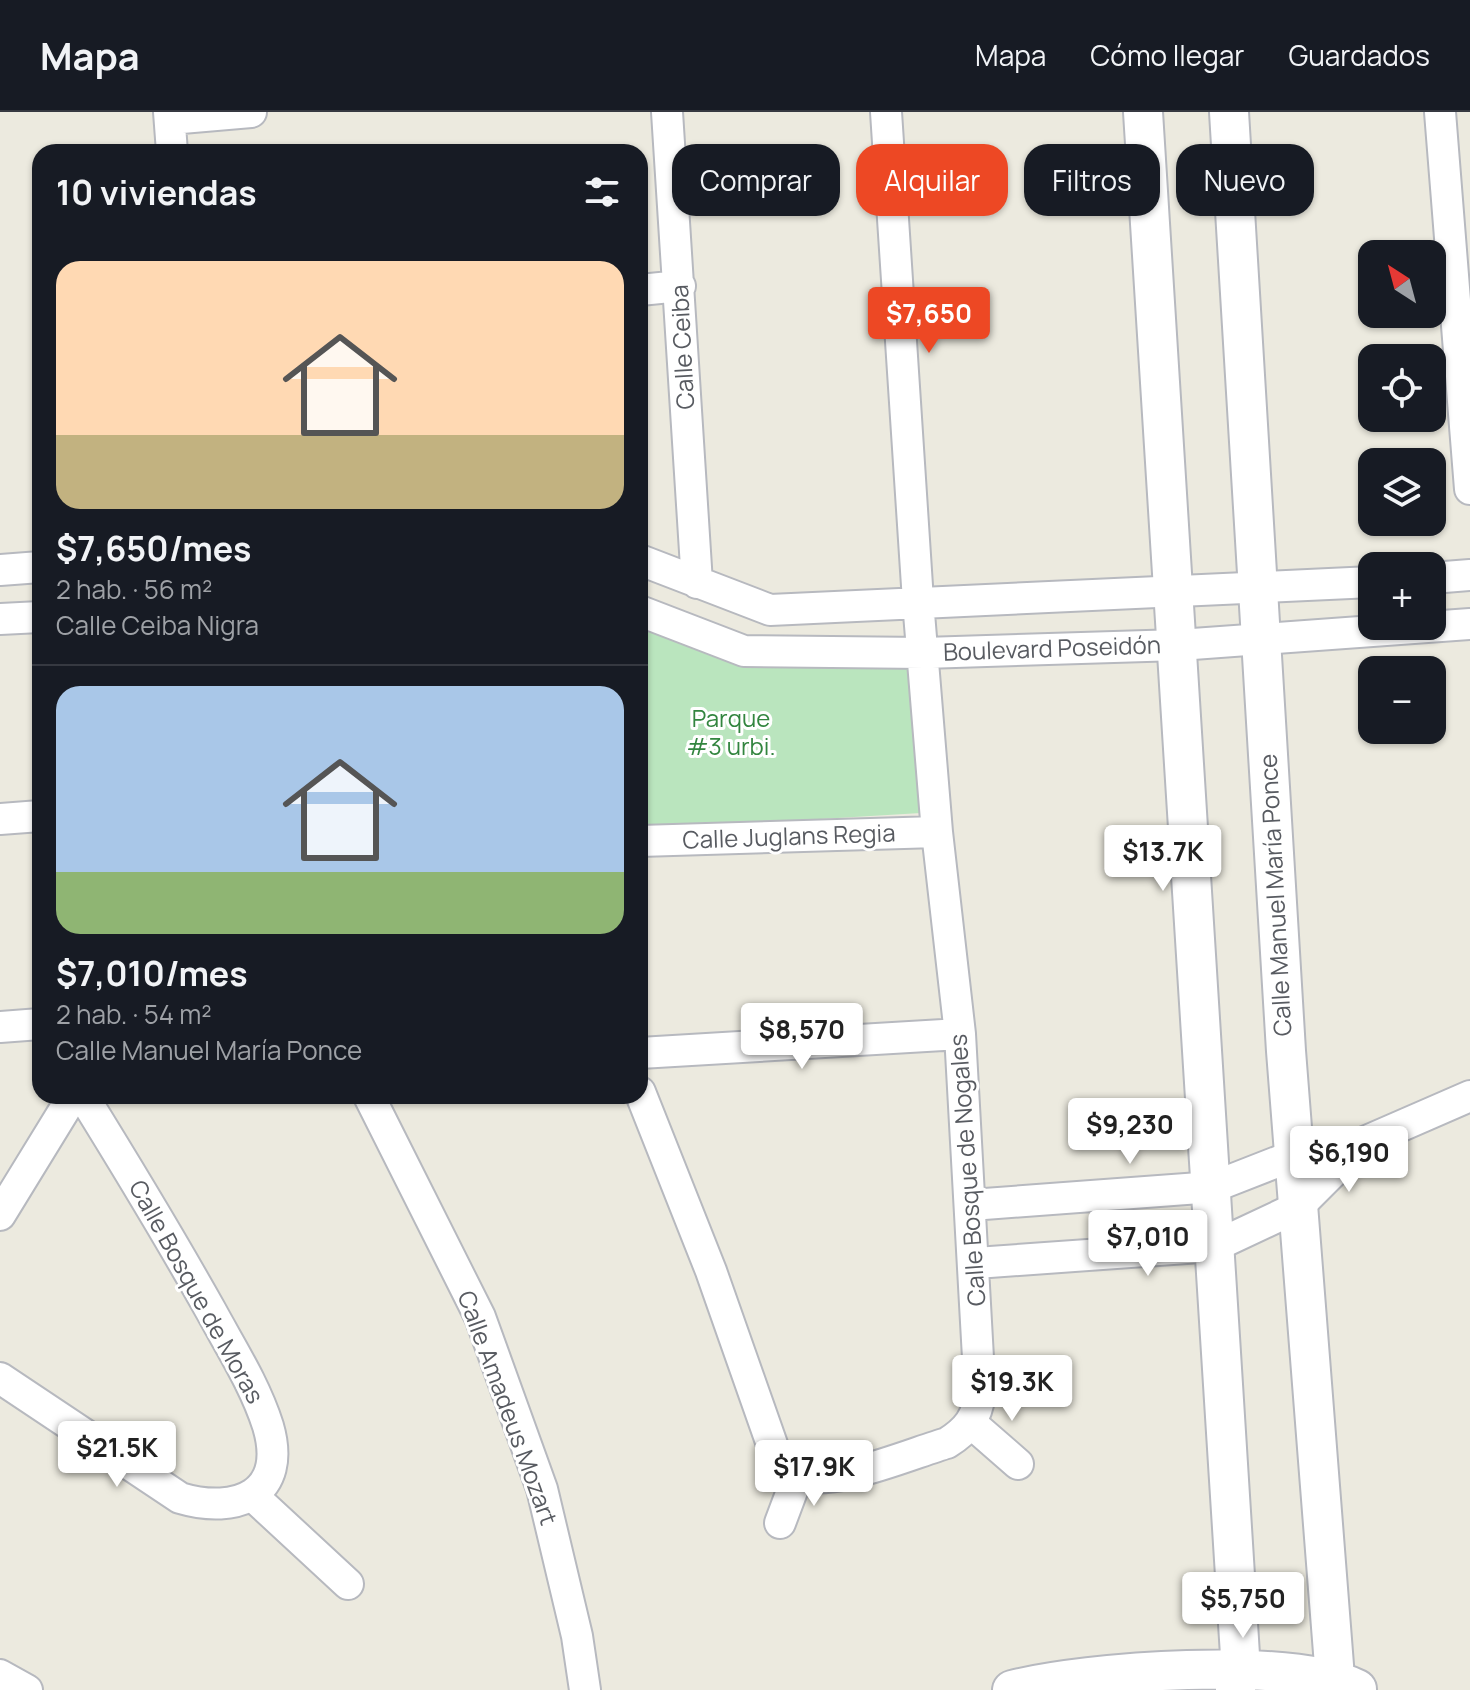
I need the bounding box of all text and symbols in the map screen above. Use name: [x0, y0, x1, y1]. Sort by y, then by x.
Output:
text: Mapa: [40, 29, 140, 81]
text: Mapa: [975, 36, 1046, 74]
text: Cómo llegar: [1090, 36, 1244, 74]
text: Guardados: [1288, 36, 1430, 74]
chip: Comprar: [672, 144, 840, 216]
chip: Alquilar: [856, 144, 1008, 216]
chip: Filtros: [1024, 144, 1160, 216]
chip: Nuevo: [1176, 144, 1314, 216]
text: 10 viviendas: [56, 169, 257, 215]
icon: filters: [580, 170, 624, 214]
north arrow: [1358, 240, 1446, 328]
map controls: [1358, 240, 1446, 744]
street label: Calle Ceiba: [662, 284, 701, 410]
pin: $7,650: [864, 287, 994, 355]
text: $7,650: [886, 295, 972, 331]
icon: home: [268, 313, 412, 457]
button: locate: [1358, 344, 1446, 432]
button: layers: [1358, 448, 1446, 536]
text: $7,650/mes: [56, 525, 252, 571]
button: +: [1358, 552, 1446, 640]
text: 2 hab. · 56 m²: [56, 571, 212, 607]
text: Calle Ceiba Nigra: [56, 607, 259, 643]
street label: Boulevard Poseidón: [942, 627, 1161, 668]
button: −: [1358, 656, 1446, 744]
park label: Parque #3 urbi.: [687, 701, 775, 762]
icon: home: [268, 738, 412, 882]
street label: Calle Manuel María Ponce: [1251, 753, 1298, 1037]
street label: Calle Juglans Regia: [682, 815, 896, 856]
pin: $13.7K: [1098, 825, 1228, 893]
text: $13.7K: [1122, 833, 1204, 869]
text: $7,010/mes: [56, 950, 248, 996]
text: 2 hab. · 54 m²: [56, 996, 212, 1032]
pin: $8,570: [737, 1003, 867, 1071]
text: $8,570: [759, 1011, 845, 1047]
text: Calle Manuel María Ponce: [56, 1032, 362, 1068]
street label: Calle Bosque de Nogales: [941, 1033, 992, 1307]
pin: $9,230: [1065, 1098, 1195, 1166]
text: $9,230: [1086, 1106, 1174, 1142]
pin: $6,190: [1284, 1126, 1414, 1194]
text: $6,190: [1308, 1134, 1390, 1170]
street label: Calle Bosque de Moras: [122, 1174, 273, 1409]
pin: $7,010: [1083, 1210, 1213, 1278]
text: $7,010: [1106, 1218, 1190, 1254]
street label: Calle Amadeus Mozart: [451, 1286, 566, 1529]
pin: $19.3K: [947, 1355, 1077, 1423]
text: $19.3K: [970, 1363, 1054, 1399]
pin: $21.5K: [52, 1421, 182, 1489]
text: $21.5K: [76, 1429, 158, 1465]
pin: $17.9K: [749, 1440, 879, 1508]
text: $17.9K: [773, 1448, 855, 1484]
pin: $5,750: [1178, 1572, 1308, 1640]
text: $5,750: [1200, 1580, 1286, 1616]

